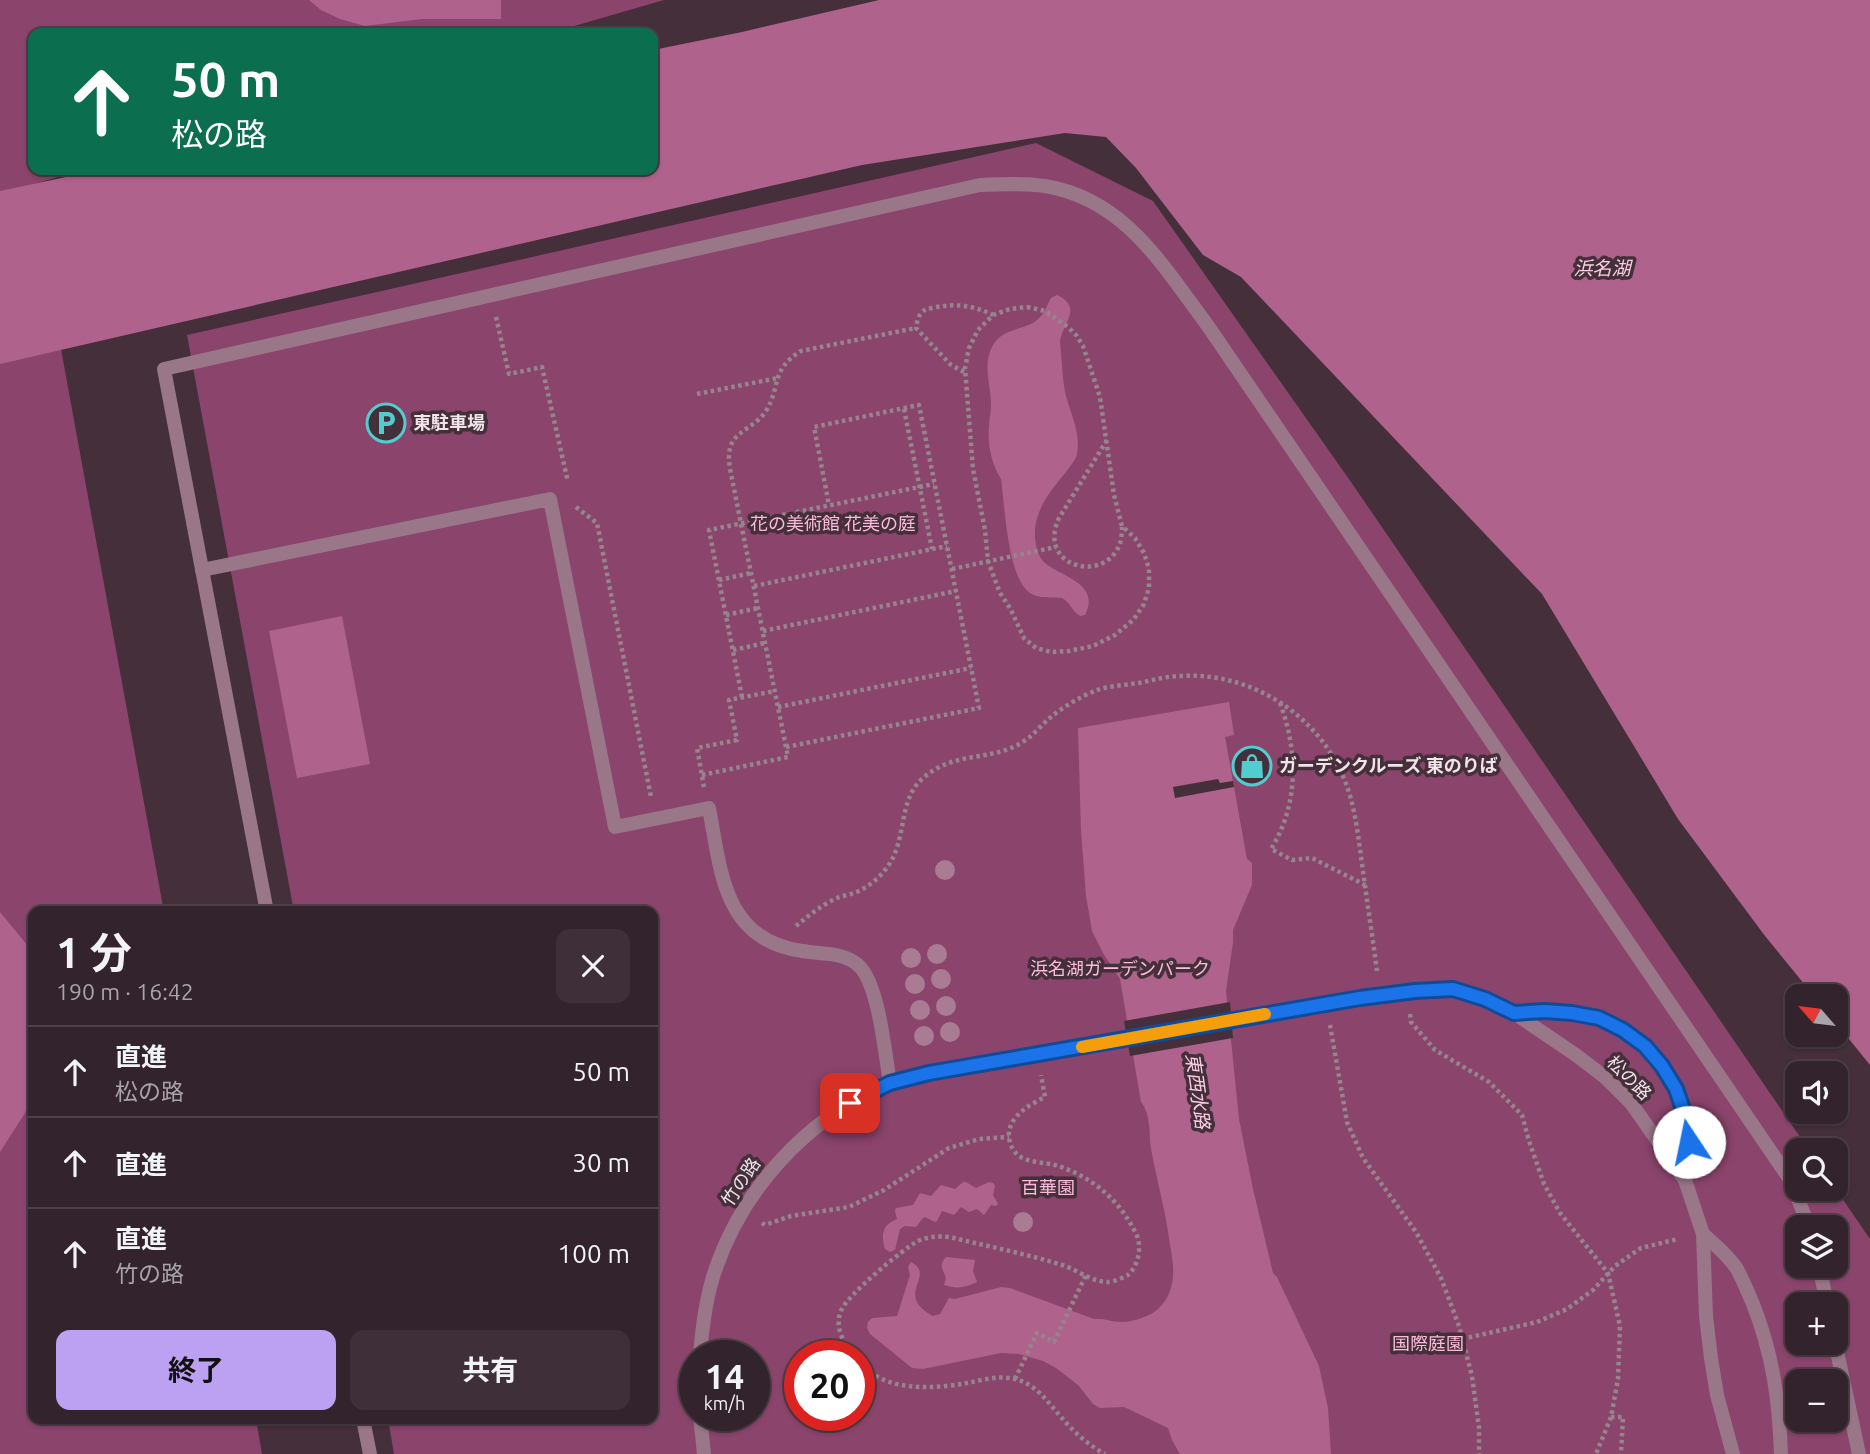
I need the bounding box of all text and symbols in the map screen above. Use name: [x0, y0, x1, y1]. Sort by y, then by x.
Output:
text: 50 m: [171, 51, 280, 106]
icon: ahead: [56, 56, 147, 147]
text: 松の路: [171, 116, 267, 152]
water label: 浜名湖: [1573, 257, 1633, 279]
parking icon: 東駐車場: [365, 402, 407, 444]
place label: 東駐車場: [413, 412, 485, 432]
park label: 花の美術館 花美の庭: [750, 513, 916, 533]
shop icon: ガーデンクルーズ 東のりば: [1231, 745, 1273, 787]
place label: ガーデンクルーズ 東のりば: [1279, 755, 1498, 775]
text: 1 分: [56, 929, 132, 976]
button: close: [556, 929, 630, 1003]
park label: 浜名湖ガーデンパーク: [1030, 958, 1210, 978]
text: 190 m · 16:42: [56, 979, 194, 1004]
north arrow: [1785, 984, 1848, 1046]
map controls: [1785, 984, 1848, 1432]
text: 直進: [115, 1042, 167, 1071]
street label: 松の路: [1604, 1051, 1656, 1103]
water label: 東西水路: [1182, 1052, 1214, 1132]
icon: ahead: [56, 1053, 94, 1091]
text: 50 m: [572, 1057, 630, 1086]
button: sound: [1785, 1061, 1848, 1124]
pin: [820, 1073, 880, 1133]
text: 松の路: [115, 1079, 184, 1104]
icon: arrive: [831, 1084, 869, 1122]
position arrow: [1652, 1105, 1726, 1179]
button: search: [1785, 1138, 1848, 1201]
icon: ahead: [56, 1144, 94, 1182]
text: 30 m: [572, 1148, 630, 1177]
text: 直進: [115, 1150, 167, 1179]
street label: 竹の路: [717, 1153, 764, 1209]
park label: 百華園: [1021, 1177, 1075, 1197]
button: layers: [1785, 1215, 1848, 1278]
text: 直進: [115, 1224, 167, 1253]
icon: ahead: [56, 1235, 94, 1273]
text: 100 m: [558, 1239, 630, 1268]
text: 竹の路: [115, 1261, 184, 1286]
button: +: [1785, 1292, 1848, 1355]
button: 終了: [56, 1330, 336, 1410]
button: 共有: [350, 1330, 630, 1410]
park label: 国際庭園: [1392, 1333, 1464, 1353]
speed limit sign: 20: [784, 1340, 875, 1431]
text: 14: [705, 1356, 744, 1396]
button: −: [1785, 1369, 1848, 1432]
text: km/h: [704, 1393, 745, 1413]

